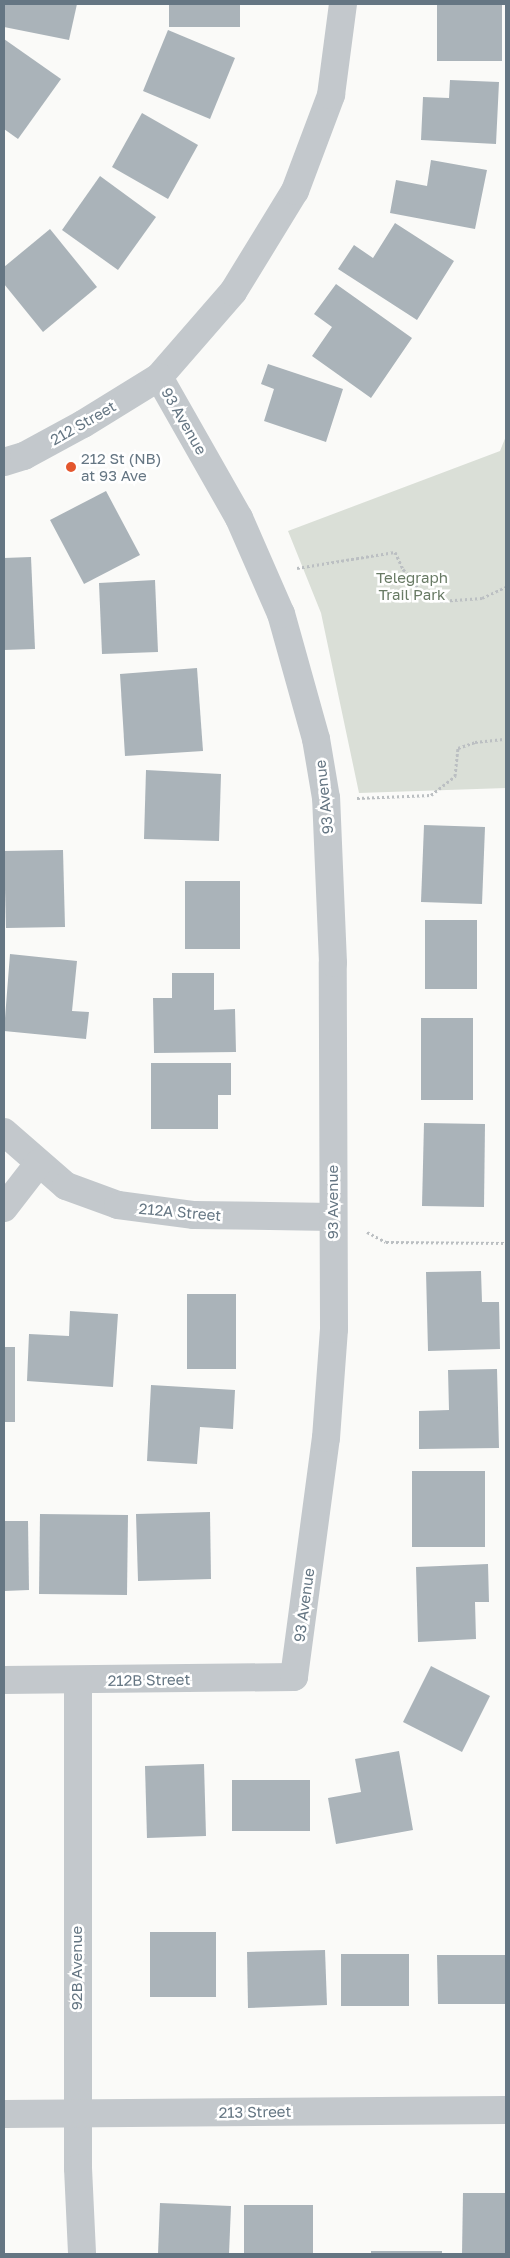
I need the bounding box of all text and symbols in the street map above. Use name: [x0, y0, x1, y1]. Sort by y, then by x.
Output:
street label: 93 Avenue: [158, 384, 210, 458]
street label: 212 Street: [47, 397, 119, 449]
place label: 212 St (NB) at 93 Ave: [81, 449, 161, 484]
marker: 212 St (NB) at 93 Ave: [65, 461, 77, 473]
park label: Telegraph Trail Park: [376, 568, 448, 603]
street label: 93 Avenue: [311, 759, 337, 835]
street label: 93 Avenue: [324, 1165, 342, 1239]
street label: 212A Street: [138, 1199, 222, 1225]
street label: 93 Avenue: [290, 1567, 318, 1643]
street label: 212B Street: [107, 1670, 191, 1690]
street label: 92B Avenue: [68, 1926, 86, 2010]
street label: 213 Street: [218, 2102, 292, 2122]

